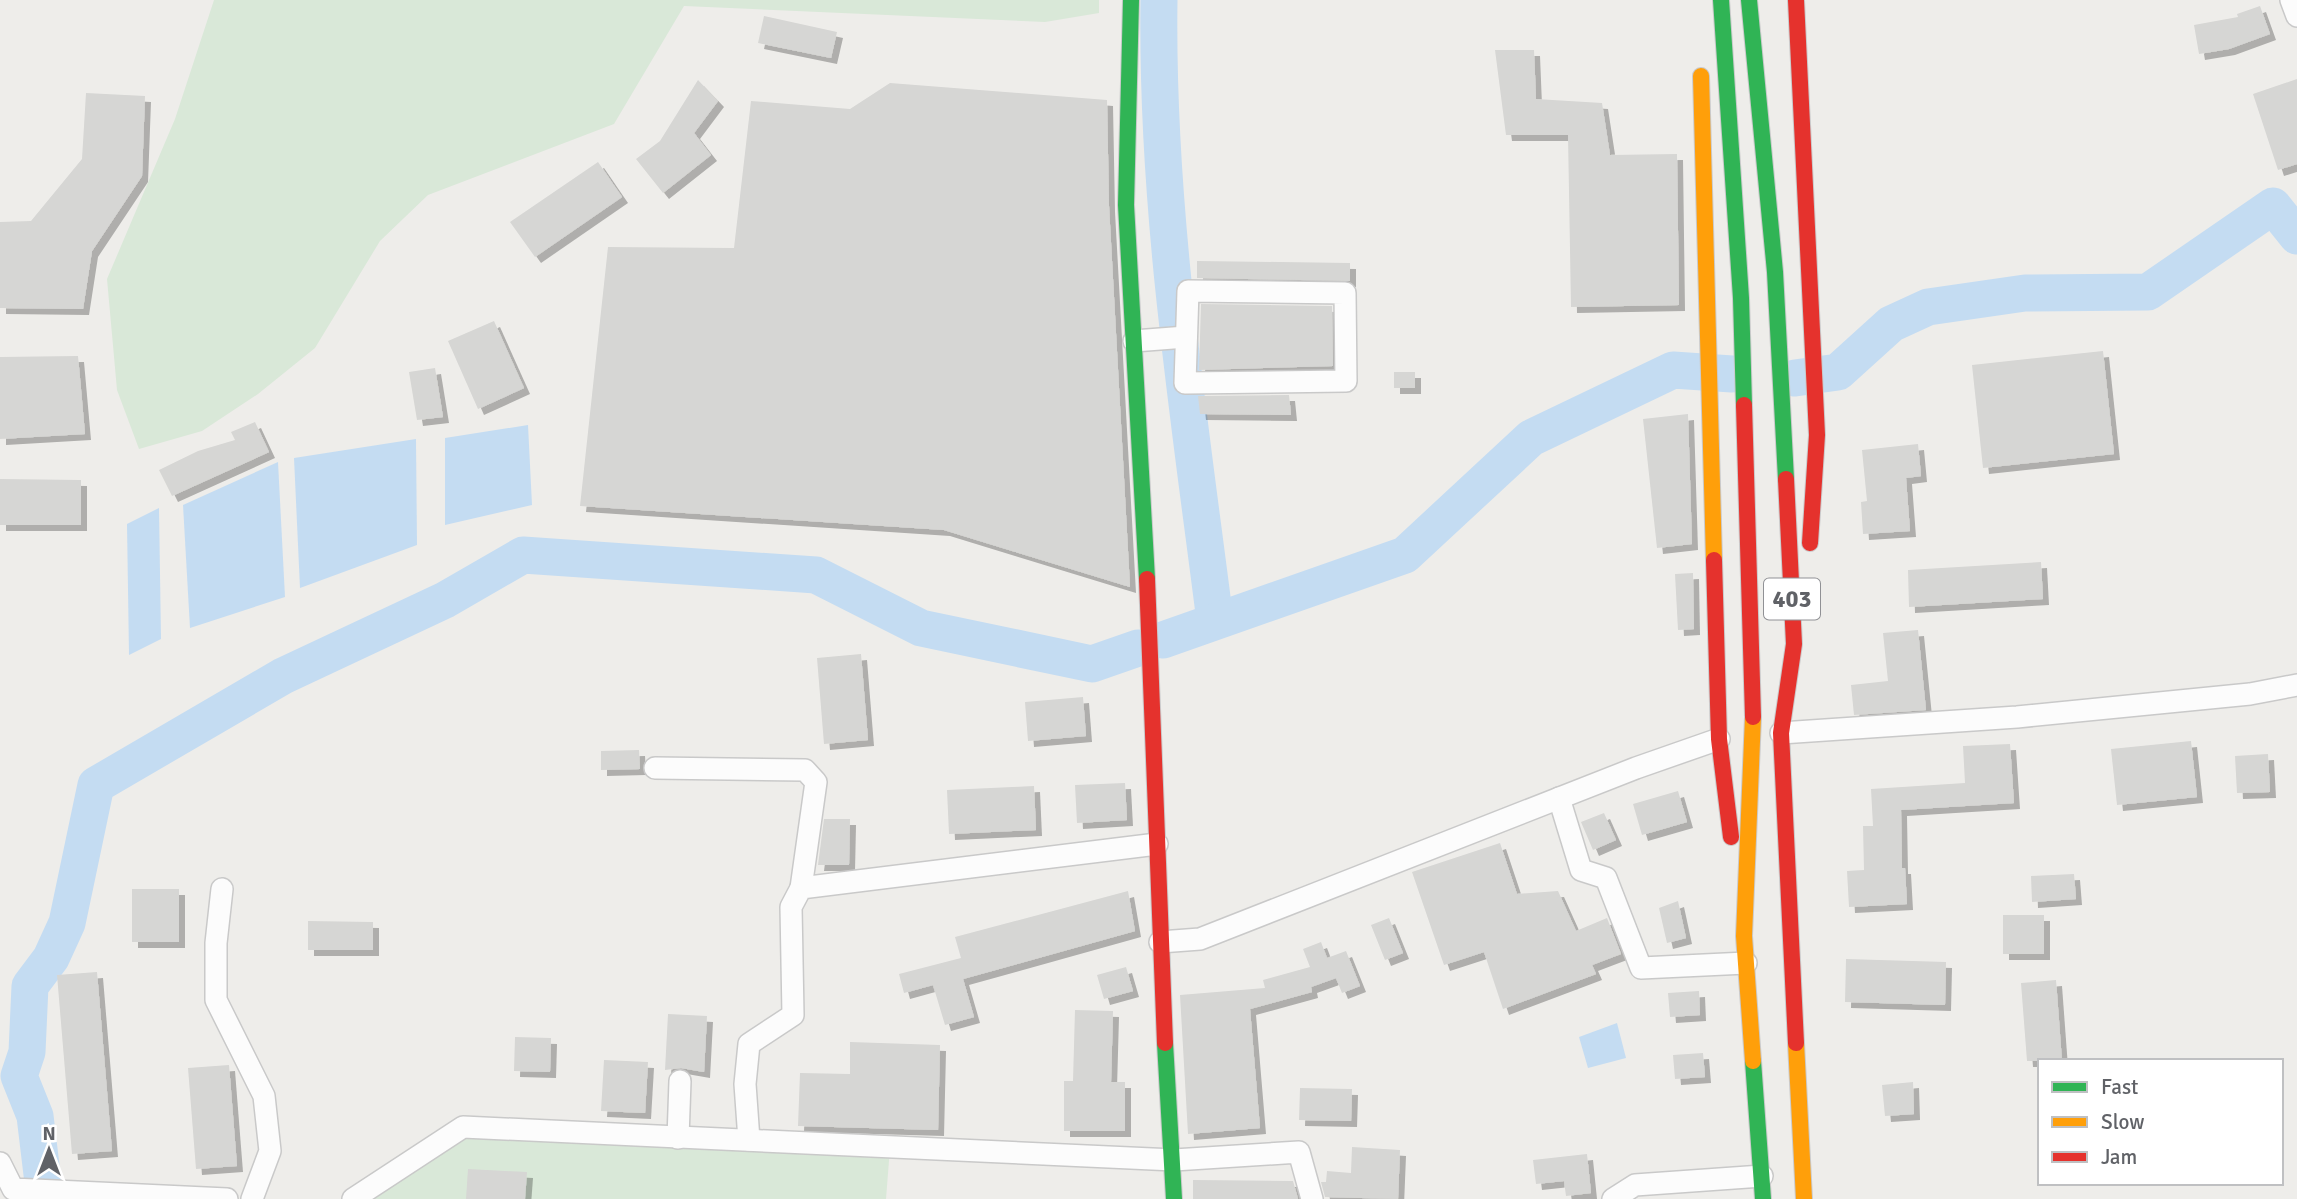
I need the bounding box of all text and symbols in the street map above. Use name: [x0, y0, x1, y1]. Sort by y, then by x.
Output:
road number: 403: [1764, 578, 1820, 620]
legend: [2038, 1059, 2283, 1185]
text: Fast: [2101, 1074, 2138, 1100]
text: Slow: [2101, 1109, 2145, 1135]
north arrow: [14, 1115, 84, 1185]
text: N: [42, 1122, 56, 1146]
text: Jam: [2101, 1144, 2137, 1170]

